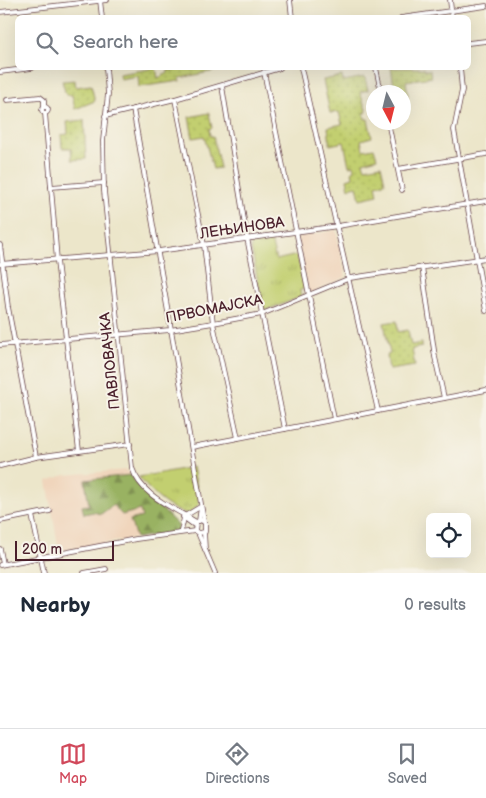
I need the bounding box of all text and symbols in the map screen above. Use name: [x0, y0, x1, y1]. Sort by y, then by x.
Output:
search box: [15, 15, 471, 70]
icon: search: [33, 29, 61, 57]
text: Search here: [73, 31, 178, 54]
north arrow: [366, 85, 411, 130]
street label: ЛЕЊИНОВА: [197, 213, 286, 243]
street label: ПРВОМАЈСКА: [164, 290, 265, 328]
street label: ПАВЛОВАЧКА: [95, 311, 125, 410]
map controls: [426, 513, 471, 558]
button: locate: [426, 513, 471, 558]
scale bar: [15, 538, 114, 561]
text: 200 m: [22, 541, 62, 558]
text: Nearby: [20, 593, 90, 618]
text: 0 results: [404, 596, 466, 615]
tab: Map: [59, 740, 87, 787]
tab: Directions: [205, 740, 270, 787]
tab: Saved: [388, 740, 427, 787]

